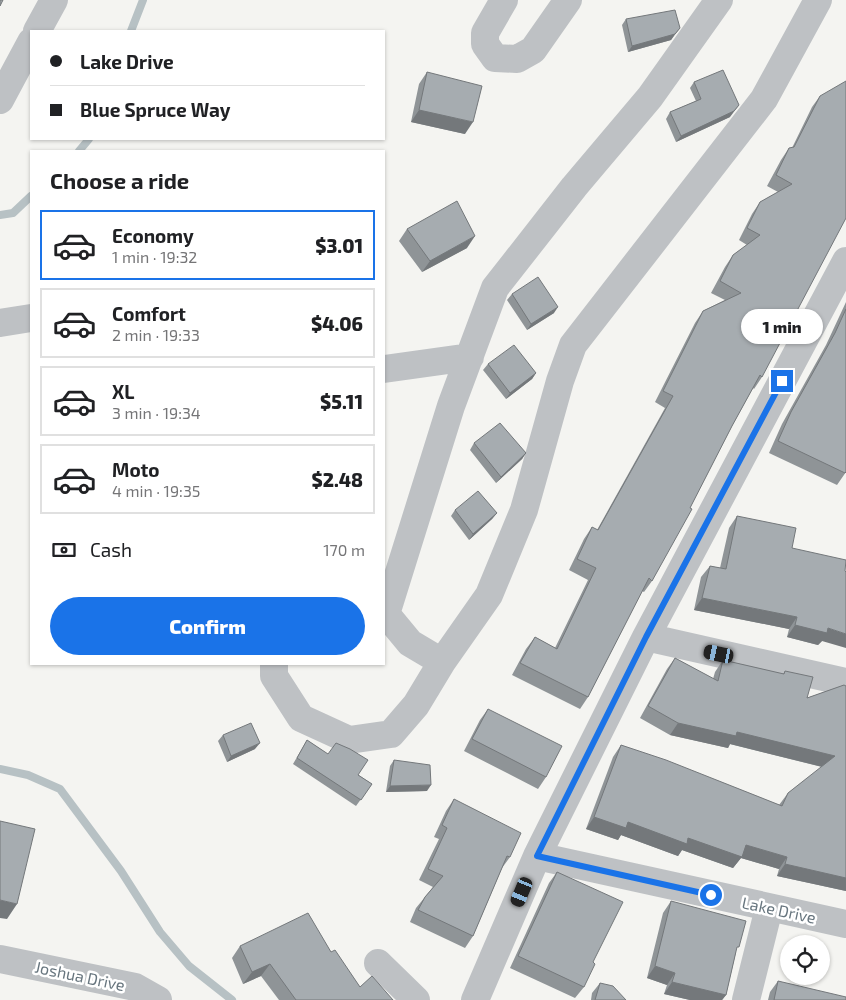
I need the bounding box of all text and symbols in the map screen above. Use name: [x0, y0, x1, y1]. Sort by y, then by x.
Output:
text: Lake Drive: [80, 50, 174, 73]
text: Blue Spruce Way: [80, 98, 230, 121]
text: Choose a ride: [50, 167, 189, 193]
icon: car: [52, 223, 97, 268]
text: Economy: [112, 224, 194, 247]
text: $3.01: [315, 234, 363, 257]
text: 1 min · 19:32: [112, 247, 197, 266]
icon: car: [52, 301, 97, 346]
text: Comfort: [112, 302, 186, 325]
callout: 1 min: [741, 308, 823, 344]
text: $4.06: [311, 312, 363, 335]
text: 1 min: [762, 317, 802, 336]
text: 2 min · 19:33: [112, 325, 200, 344]
route end: [771, 370, 793, 392]
icon: car: [52, 379, 97, 424]
text: XL: [112, 380, 134, 403]
text: $5.11: [320, 390, 363, 413]
text: 3 min · 19:34: [112, 403, 201, 422]
icon: car: [52, 457, 97, 502]
text: Moto: [112, 458, 160, 481]
text: $2.48: [312, 468, 363, 491]
text: 4 min · 19:35: [112, 481, 200, 500]
icon: cash: [50, 536, 78, 564]
text: Cash: [90, 538, 132, 561]
text: 170 m: [323, 540, 365, 559]
button: Confirm: [50, 597, 365, 655]
car: [702, 644, 735, 664]
car: [509, 875, 534, 909]
route start: [700, 884, 722, 906]
street label: Lake Drive: [740, 892, 818, 927]
map controls: [780, 935, 830, 985]
button: locate: [780, 935, 830, 985]
street label: Joshua Drive: [33, 957, 127, 994]

